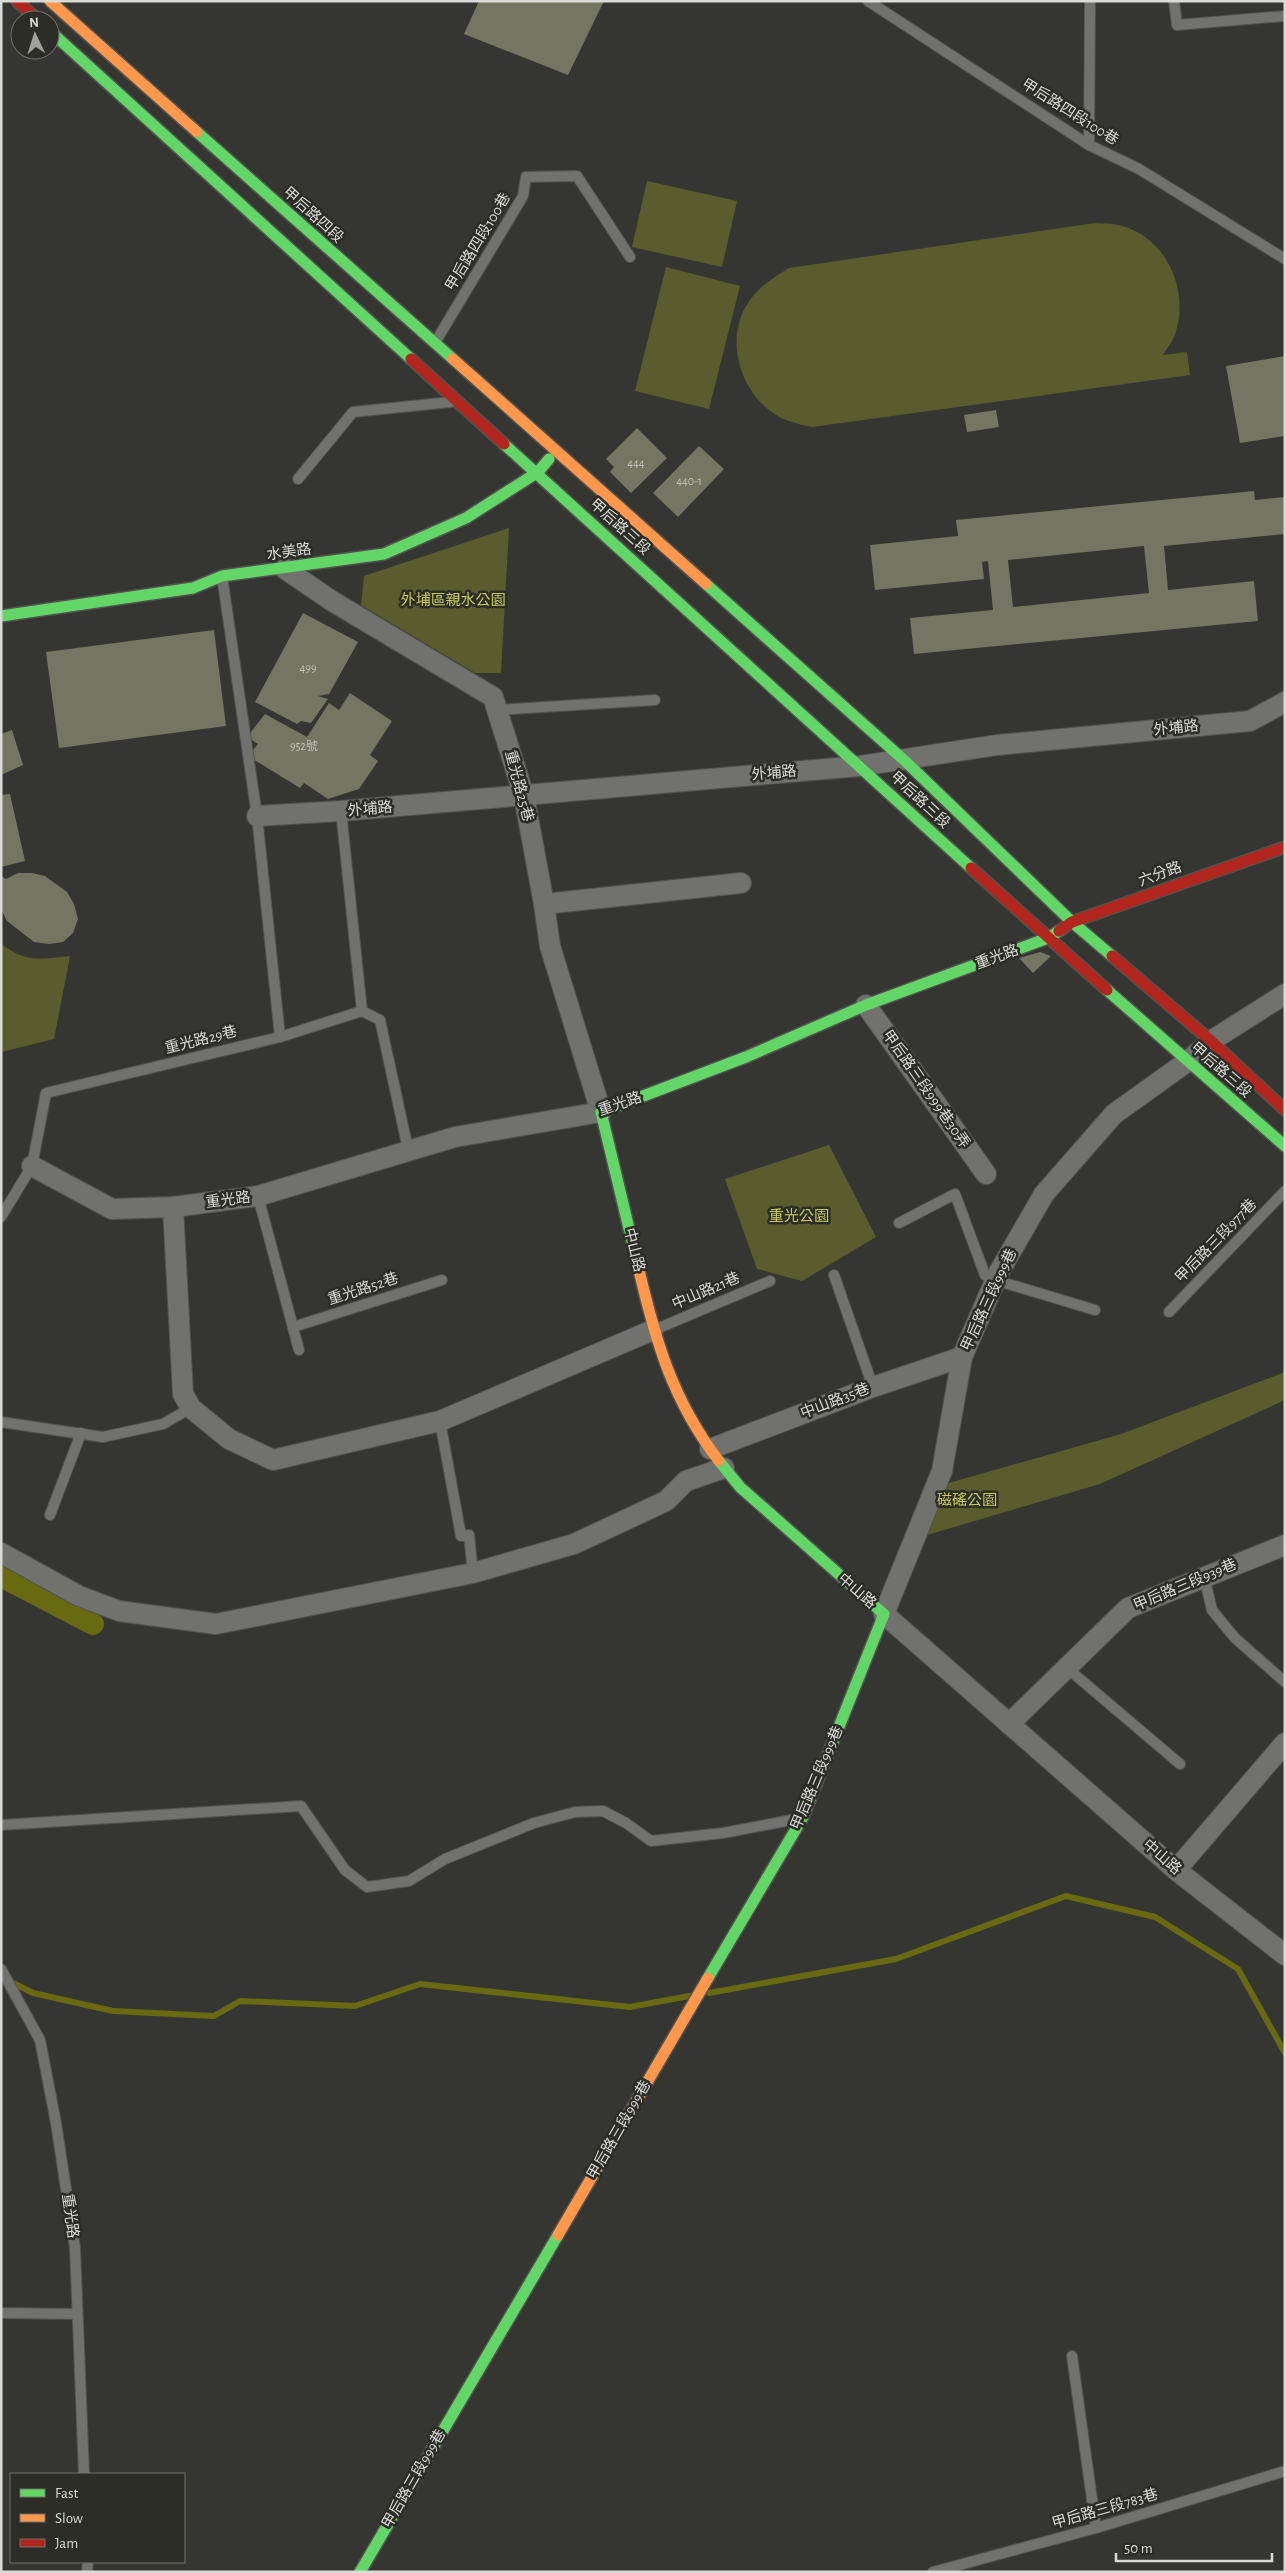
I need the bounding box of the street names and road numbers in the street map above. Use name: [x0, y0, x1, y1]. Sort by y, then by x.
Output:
street label: 甲后路四段100巷: [1019, 75, 1122, 148]
street label: 甲后路四段: [280, 184, 347, 246]
street label: 甲后路四段100巷: [442, 190, 513, 293]
street label: 甲后路三段: [587, 496, 654, 558]
street label: 水美路: [266, 540, 312, 563]
street label: 外埔路: [1153, 716, 1199, 738]
street label: 重光路25巷: [502, 748, 537, 823]
street label: 外埔路: [751, 762, 797, 782]
street label: 甲后路三段: [887, 768, 953, 831]
street label: 外埔路: [347, 798, 393, 818]
street label: 六分路: [1136, 858, 1184, 889]
street label: 重光路: [973, 941, 1021, 972]
street label: 重光路29巷: [163, 1023, 239, 1056]
street label: 甲后路三段999巷30弄: [880, 1027, 973, 1151]
street label: 甲后路三段: [1188, 1039, 1255, 1100]
street label: 重光路: [596, 1089, 644, 1118]
street label: 重光路: [205, 1189, 251, 1210]
street label: 甲后路三段977巷: [1172, 1196, 1259, 1286]
street label: 中山路: [621, 1226, 648, 1274]
street label: 甲后路三段999巷: [958, 1246, 1019, 1354]
street label: 中山路21巷: [670, 1269, 742, 1312]
street label: 重光路52巷: [326, 1270, 400, 1307]
street label: 中山路35巷: [798, 1380, 872, 1421]
street label: 甲后路三段939巷: [1131, 1556, 1239, 1613]
street label: 中山路: [835, 1570, 880, 1611]
street label: 甲后路三段999巷: [787, 1724, 846, 1832]
street label: 中山路: [1140, 1836, 1185, 1877]
street label: 甲后路三段999巷: [584, 2078, 653, 2182]
street label: 重光路: [59, 2193, 82, 2239]
street label: 甲后路三段999巷: [379, 2427, 448, 2531]
street label: 甲后路三段783巷: [1050, 2486, 1160, 2531]

